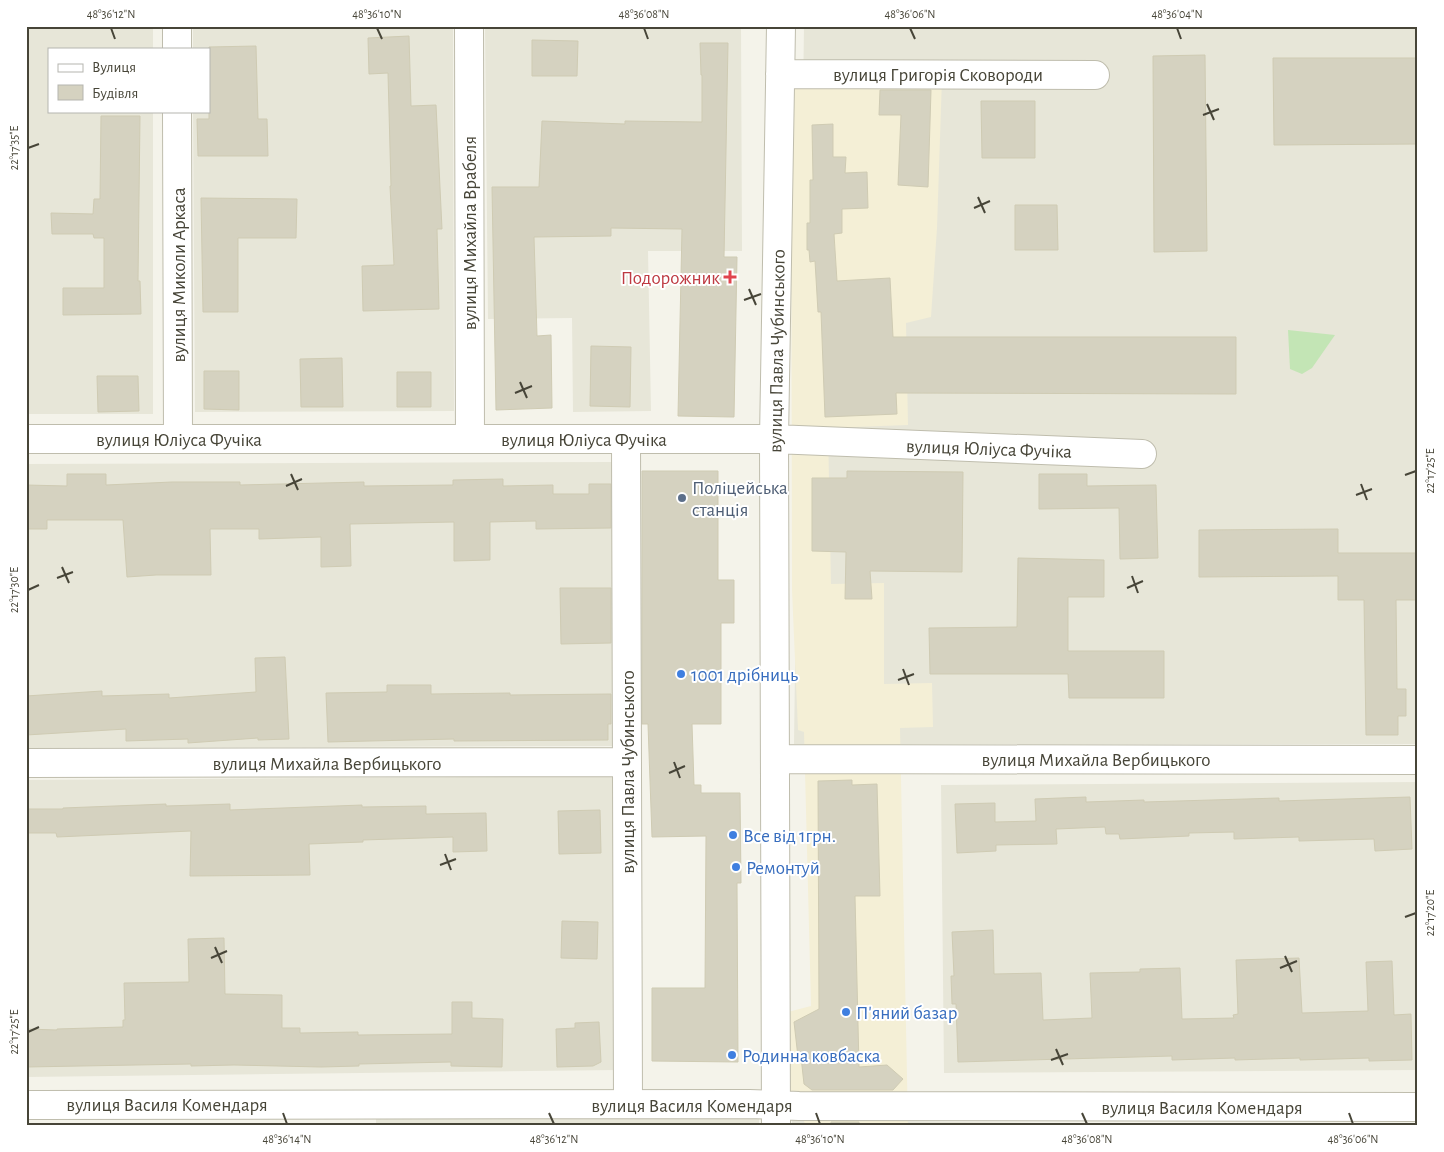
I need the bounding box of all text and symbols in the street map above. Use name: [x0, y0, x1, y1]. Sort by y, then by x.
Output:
text: 48°36'12"N: [87, 8, 135, 20]
text: 48°36'10"N: [352, 8, 402, 20]
text: 48°36'08"N: [618, 8, 670, 20]
text: 48°36'06"N: [884, 8, 936, 20]
text: 48°36'04"N: [1151, 8, 1203, 20]
legend: [48, 48, 210, 112]
text: Вулиця: [92, 60, 136, 75]
street label: вулиця Григорія Сковороди: [833, 66, 1043, 85]
text: Будівля: [92, 86, 138, 101]
text: 22°17'35"E: [8, 125, 20, 170]
street label: вулиця Михайла Врабеля: [461, 136, 480, 330]
street label: вулиця Миколи Аркаса: [170, 187, 189, 363]
street label: вулиця Павла Чубинського: [766, 249, 789, 453]
place label: Подорожник: [621, 269, 720, 288]
marker: Подорожник: [724, 271, 736, 283]
street label: вулиця Юліуса Фучіка: [96, 431, 262, 450]
street label: вулиця Юліуса Фучіка: [501, 431, 667, 450]
street label: вулиця Юліуса Фучіка: [906, 437, 1073, 462]
text: 22°17'25"E: [1424, 448, 1436, 494]
place label: Поліцейська станція: [692, 479, 788, 520]
marker: Поліцейська станція: [676, 492, 688, 504]
text: 22°17'30"E: [8, 567, 20, 613]
place label: 1001 дрібниць: [691, 666, 798, 685]
marker: 1001 дрібниць: [675, 668, 687, 680]
street label: вулиця Павла Чубинського: [619, 670, 638, 874]
street label: вулиця Михайла Вербицького: [982, 751, 1210, 770]
street label: вулиця Михайла Вербицького: [213, 755, 441, 774]
place label: Все від 1грн.: [743, 827, 836, 846]
marker: Все від 1грн.: [727, 829, 739, 841]
place label: Ремонтуй: [746, 859, 820, 878]
marker: Ремонтуй: [730, 861, 742, 873]
text: 22°17'20"E: [1424, 890, 1436, 936]
place label: П'яний базар: [856, 1004, 957, 1023]
marker: П'яний базар: [840, 1006, 852, 1018]
text: 22°17'25"E: [8, 1009, 20, 1055]
place label: Родинна ковбаска: [742, 1047, 881, 1066]
marker: Родинна ковбаска: [726, 1049, 738, 1061]
street label: вулиця Василя Комендаря: [66, 1096, 268, 1115]
street label: вулиця Василя Комендаря: [591, 1097, 793, 1116]
street label: вулиця Василя Комендаря: [1101, 1099, 1303, 1118]
text: 48°36'14"N: [262, 1133, 312, 1145]
text: 48°36'12"N: [530, 1133, 578, 1145]
text: 48°36'10"N: [795, 1133, 845, 1145]
text: 48°36'08"N: [1061, 1133, 1113, 1145]
text: 48°36'06"N: [1327, 1133, 1379, 1145]

